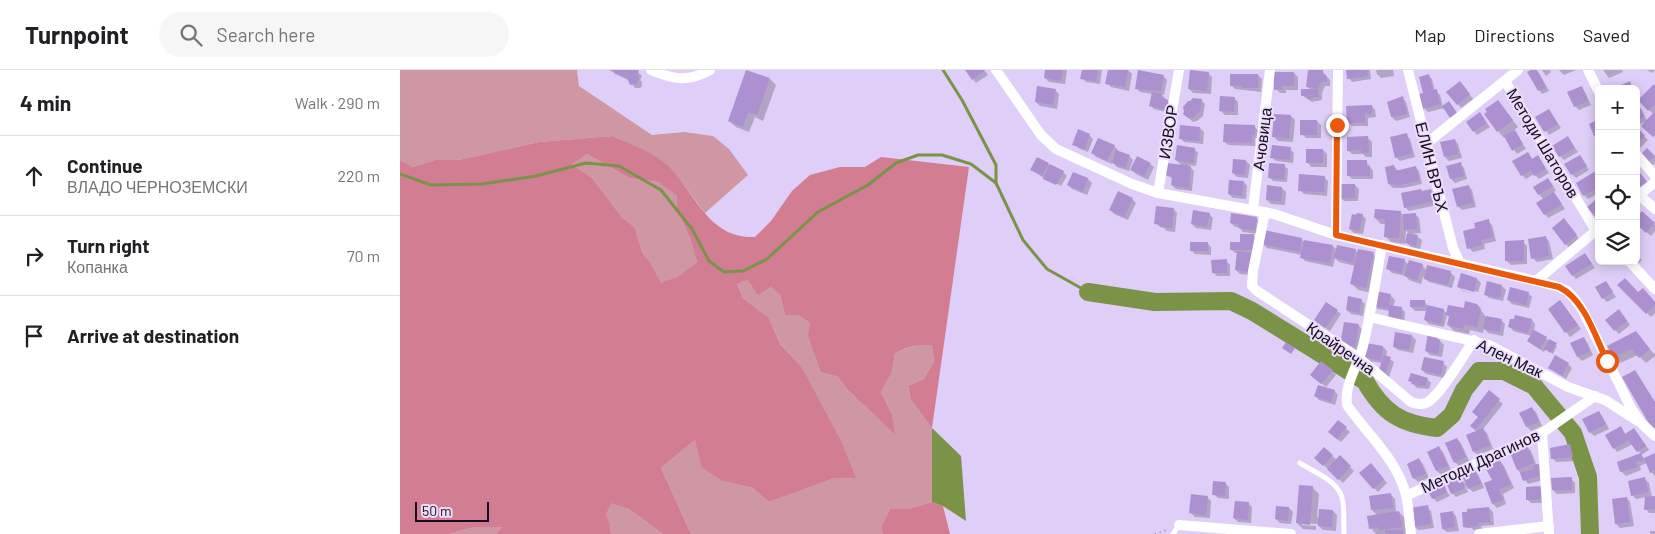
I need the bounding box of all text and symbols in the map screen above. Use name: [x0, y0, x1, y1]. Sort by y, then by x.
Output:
search box: [159, 12, 509, 57]
text: Turnpoint: [25, 20, 129, 49]
icon: search: [177, 21, 205, 49]
text: Search here: [217, 23, 315, 46]
text: Map: [1414, 24, 1446, 46]
text: Directions: [1474, 24, 1555, 46]
text: Saved: [1583, 24, 1630, 46]
street label: Методи Шаторов: [1503, 84, 1584, 201]
map controls: [1595, 85, 1640, 265]
button: +: [1595, 85, 1640, 130]
text: 4 min: [20, 90, 71, 115]
text: Walk · 290 m: [295, 93, 380, 112]
street label: ИЗВОР: [1154, 104, 1181, 160]
street label: Ачовица: [1248, 106, 1275, 172]
route end: [1326, 114, 1349, 137]
street label: ЕЛИН ВРЪХ: [1412, 120, 1453, 214]
button: −: [1595, 130, 1640, 175]
text: Continue: [67, 154, 143, 177]
icon: ahead: [20, 162, 48, 190]
text: 220 m: [337, 166, 380, 185]
button: locate: [1595, 175, 1640, 220]
text: ВЛАДО ЧЕРНОЗЕМСКИ: [67, 177, 248, 196]
button: layers: [1595, 220, 1640, 265]
text: Turn right: [67, 234, 149, 257]
icon: right: [20, 242, 48, 270]
text: 70 m: [347, 246, 380, 265]
text: Копанка: [67, 257, 128, 276]
street label: Крайречна: [1303, 317, 1379, 378]
icon: arrive: [20, 322, 48, 350]
text: Arrive at destination: [67, 324, 239, 347]
street label: Ален Мак: [1474, 334, 1547, 381]
route start: [1596, 350, 1619, 373]
street label: Методи Драгинов: [1417, 425, 1542, 496]
scale bar: [415, 499, 489, 522]
text: 50 m: [422, 502, 451, 519]

